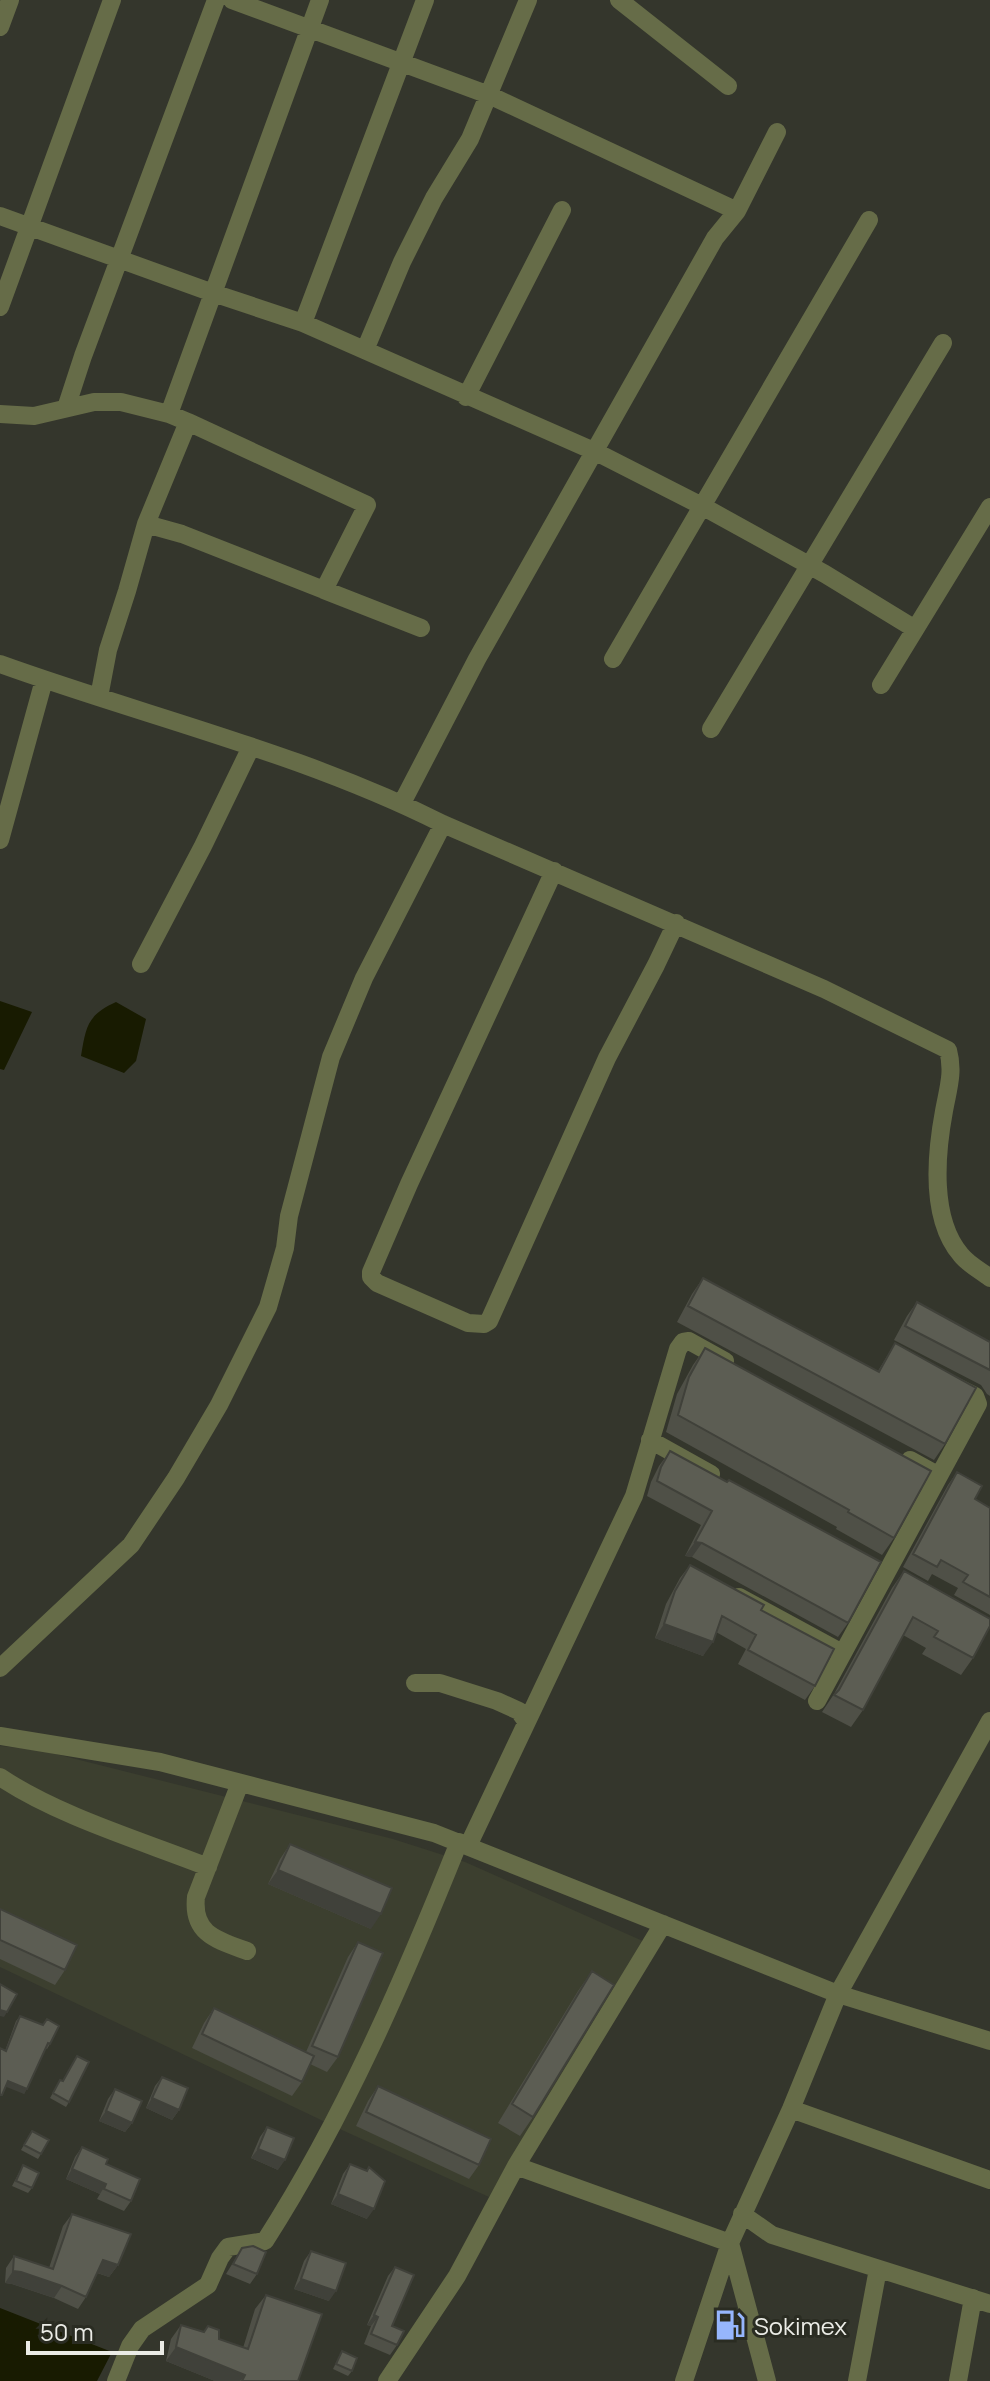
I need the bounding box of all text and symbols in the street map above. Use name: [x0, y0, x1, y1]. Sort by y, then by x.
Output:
scale bar: [28, 2305, 162, 2355]
fuel station icon: Sokimex: [713, 2308, 747, 2342]
place label: Sokimex: [754, 2309, 847, 2342]
text: 50 m: [40, 2315, 94, 2348]

